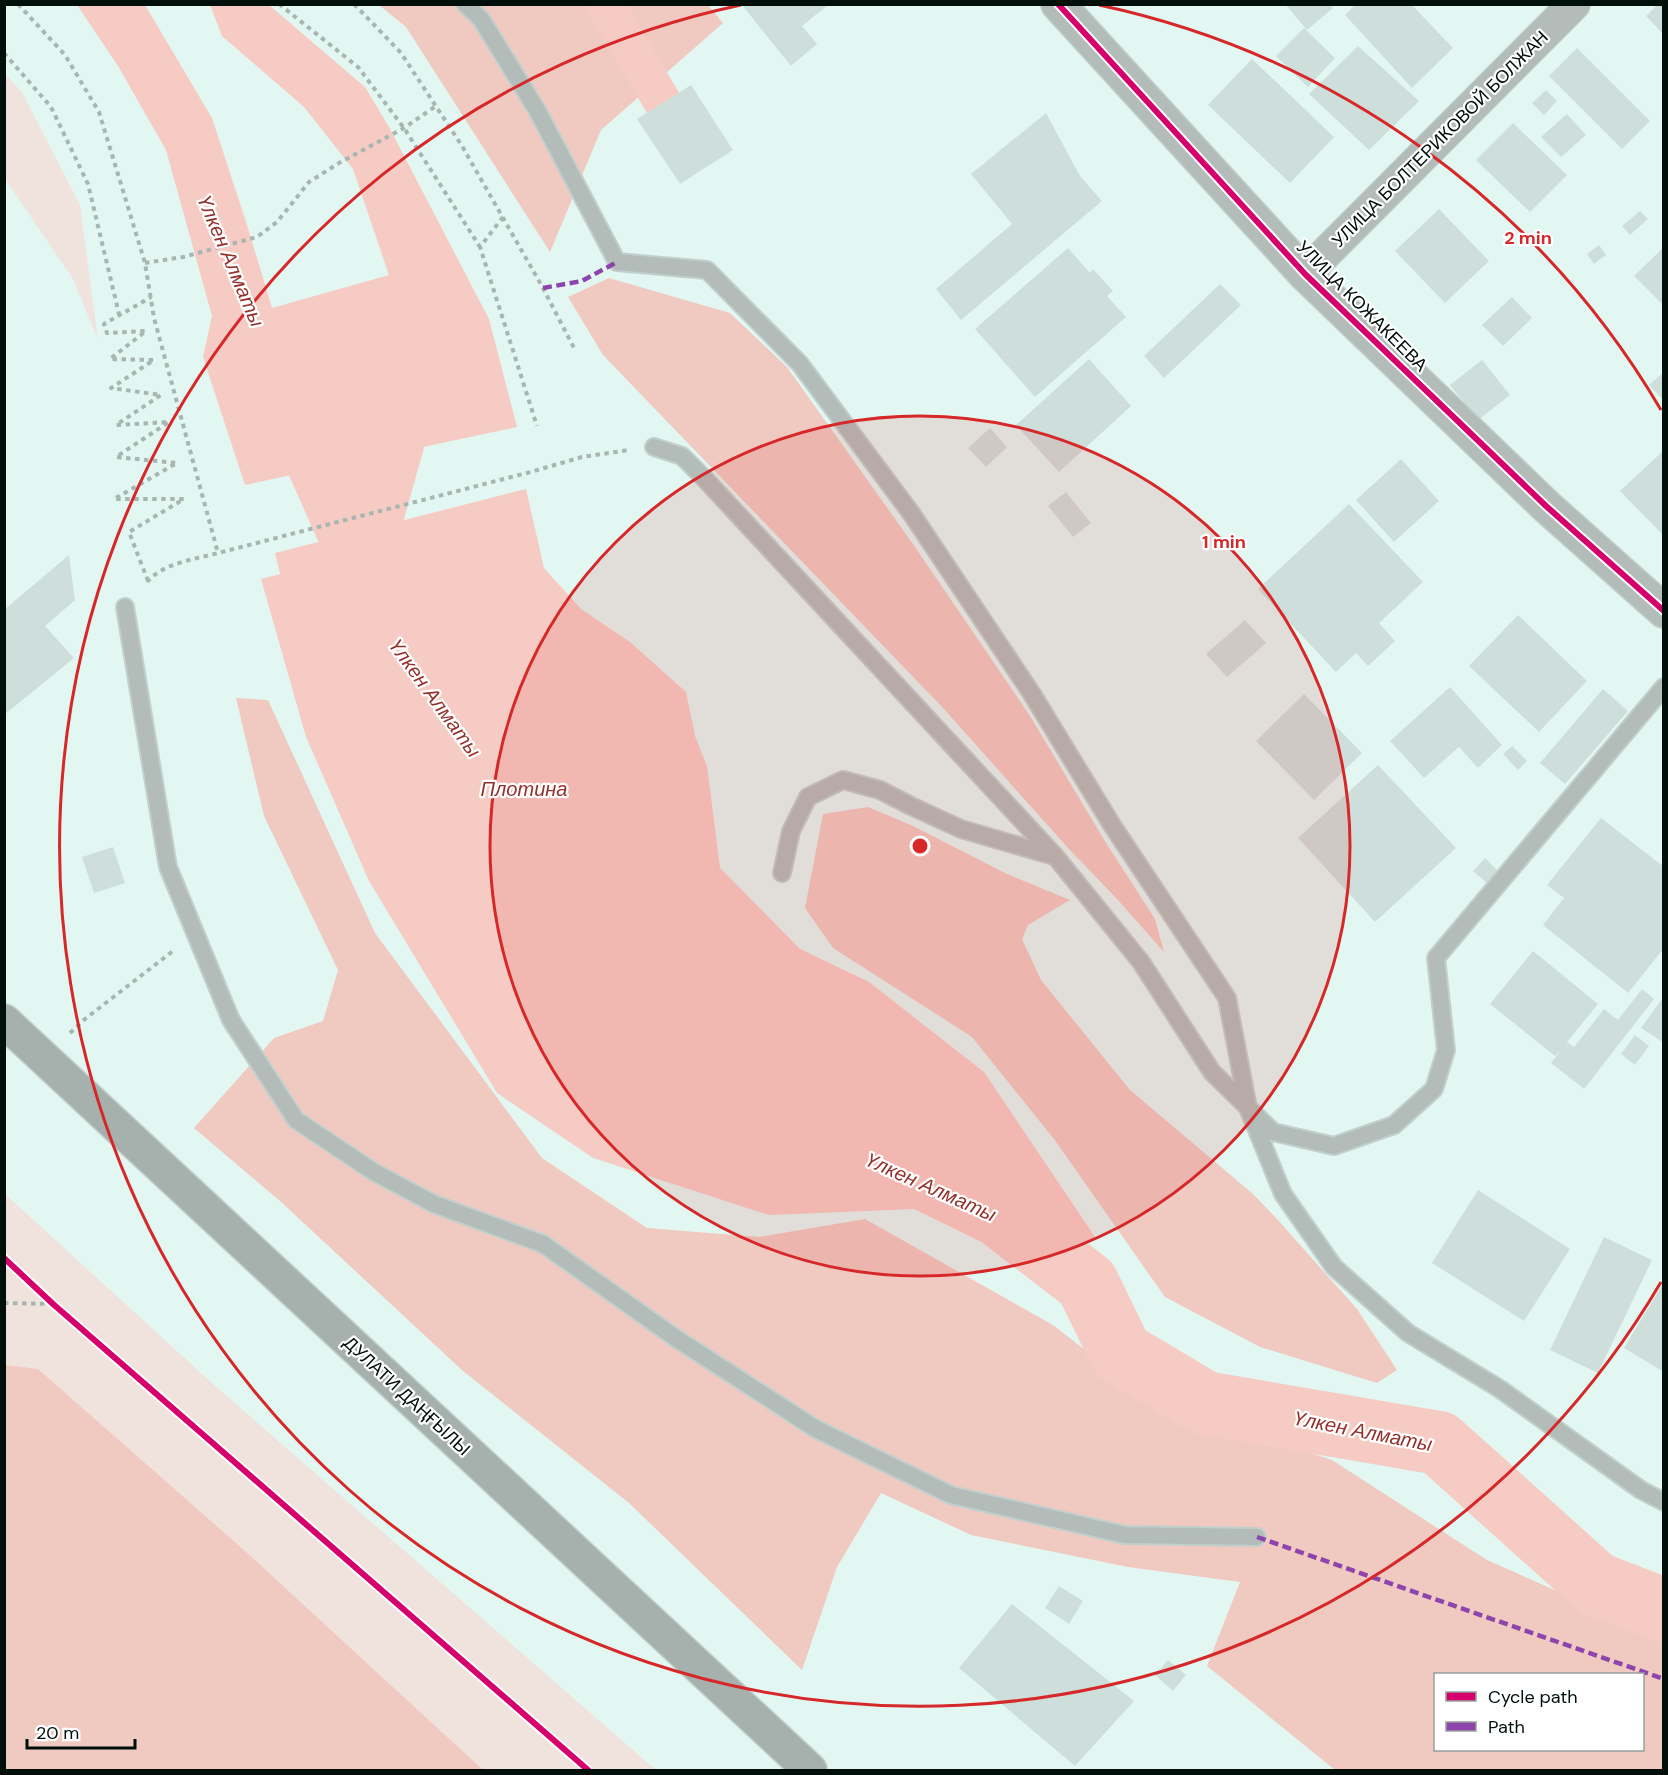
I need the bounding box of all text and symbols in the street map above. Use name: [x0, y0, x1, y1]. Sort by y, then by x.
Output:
street label: УЛИЦА БОЛТЕРИКОВОЙ БОЛЖАН: [1326, 25, 1554, 253]
water label: Үлкен Алматы: [192, 191, 271, 331]
text: 2 min: [1504, 226, 1552, 250]
street label: УЛИЦА КОЖАКЕЕВА: [1291, 235, 1433, 377]
text: 1 min: [1202, 530, 1246, 554]
water label: Үлкен Алматы: [383, 634, 487, 763]
water label: Плотина: [481, 776, 567, 802]
centre of rings: [910, 836, 930, 856]
water label: Үлкен Алматы: [862, 1147, 1001, 1228]
street label: ДУЛАТИ ДАҢҒЫЛЫ: [338, 1331, 476, 1461]
water label: Үлкен Алматы: [1292, 1405, 1435, 1457]
legend: [1434, 1673, 1644, 1751]
text: Cycle path: [1488, 1685, 1578, 1709]
scale bar: [27, 1712, 135, 1750]
text: Path: [1488, 1715, 1525, 1739]
text: 20 m: [36, 1721, 79, 1745]

